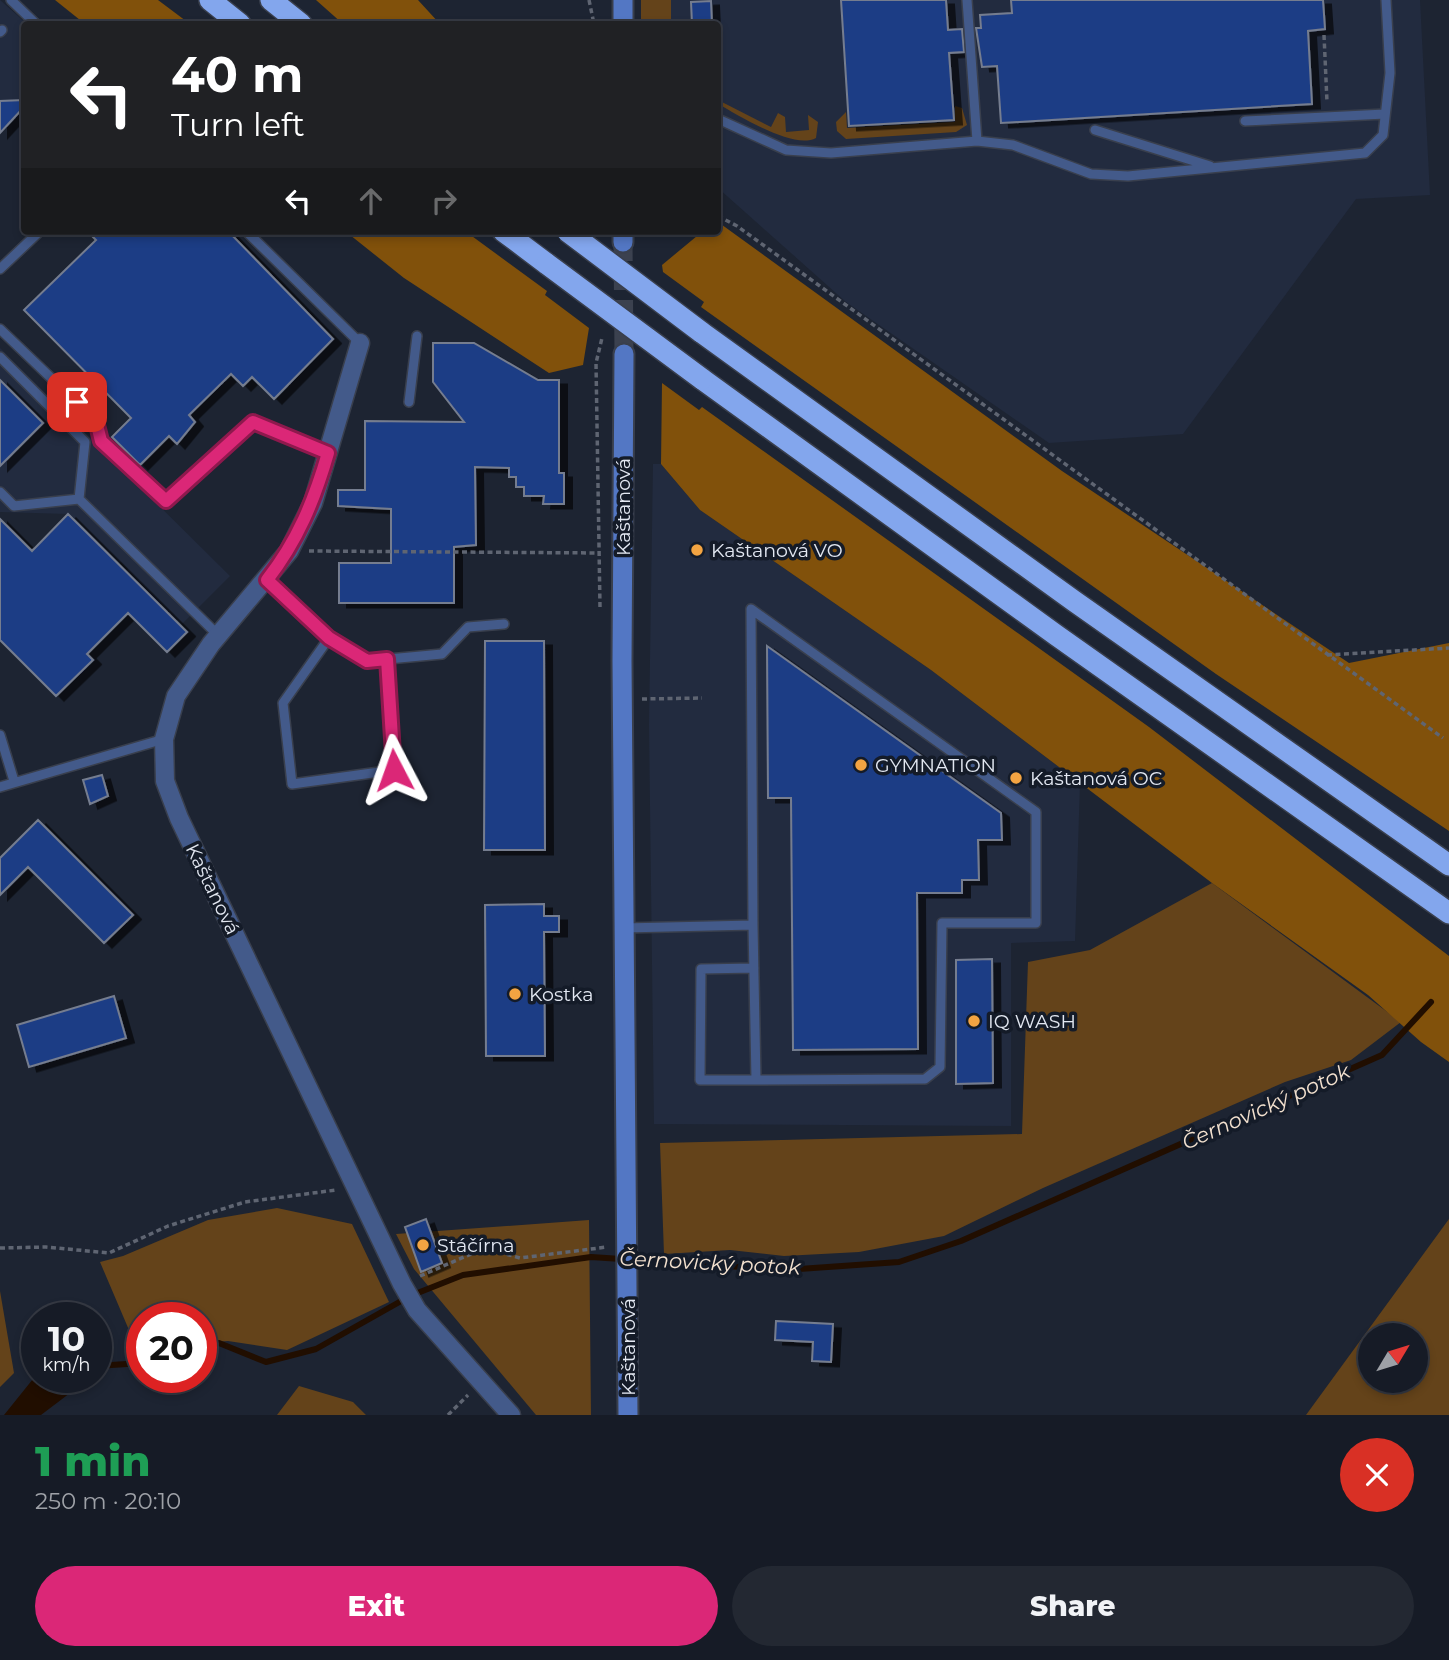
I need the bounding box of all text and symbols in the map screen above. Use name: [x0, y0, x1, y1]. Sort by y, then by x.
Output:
text: 40 m: [171, 45, 303, 104]
icon: left: [56, 49, 147, 140]
text: Turn left: [171, 105, 305, 144]
icon: left: [279, 182, 317, 220]
icon: ahead: [352, 182, 390, 220]
icon: right: [425, 182, 463, 220]
pin: [47, 372, 107, 432]
icon: arrive: [58, 383, 96, 421]
street label: Kaštanová: [612, 458, 635, 556]
place label: Kaštanová VO: [711, 539, 843, 562]
marker: Kaštanová VO: [689, 542, 705, 558]
position arrow: [357, 733, 431, 807]
place label: GYMNATION: [875, 754, 996, 777]
marker: GYMNATION: [853, 757, 869, 773]
place label: Kaštanová OC: [1030, 767, 1162, 790]
marker: Kaštanová OC: [1008, 770, 1024, 786]
street label: Kaštanová: [181, 840, 244, 938]
place label: Kostka: [529, 983, 593, 1006]
marker: Kostka: [507, 986, 523, 1002]
place label: IQ WASH: [988, 1010, 1076, 1033]
marker: IQ WASH: [966, 1013, 982, 1029]
water label: Černovický potok: [1178, 1058, 1355, 1155]
place label: Stáčírna: [437, 1234, 514, 1257]
marker: Stáčírna: [415, 1237, 431, 1253]
water label: Černovický potok: [619, 1245, 803, 1280]
street label: Kaštanová: [617, 1298, 640, 1396]
speed limit sign: 20: [126, 1302, 217, 1393]
text: 10: [48, 1317, 85, 1360]
north arrow: [1358, 1323, 1428, 1393]
map controls: [1358, 1323, 1428, 1393]
text: km/h: [42, 1354, 91, 1376]
text: 1 min: [35, 1435, 151, 1487]
button: close: [1340, 1438, 1414, 1512]
text: 250 m · 20:10: [35, 1487, 181, 1515]
button: Exit: [35, 1566, 718, 1646]
button: Share: [732, 1566, 1414, 1646]

